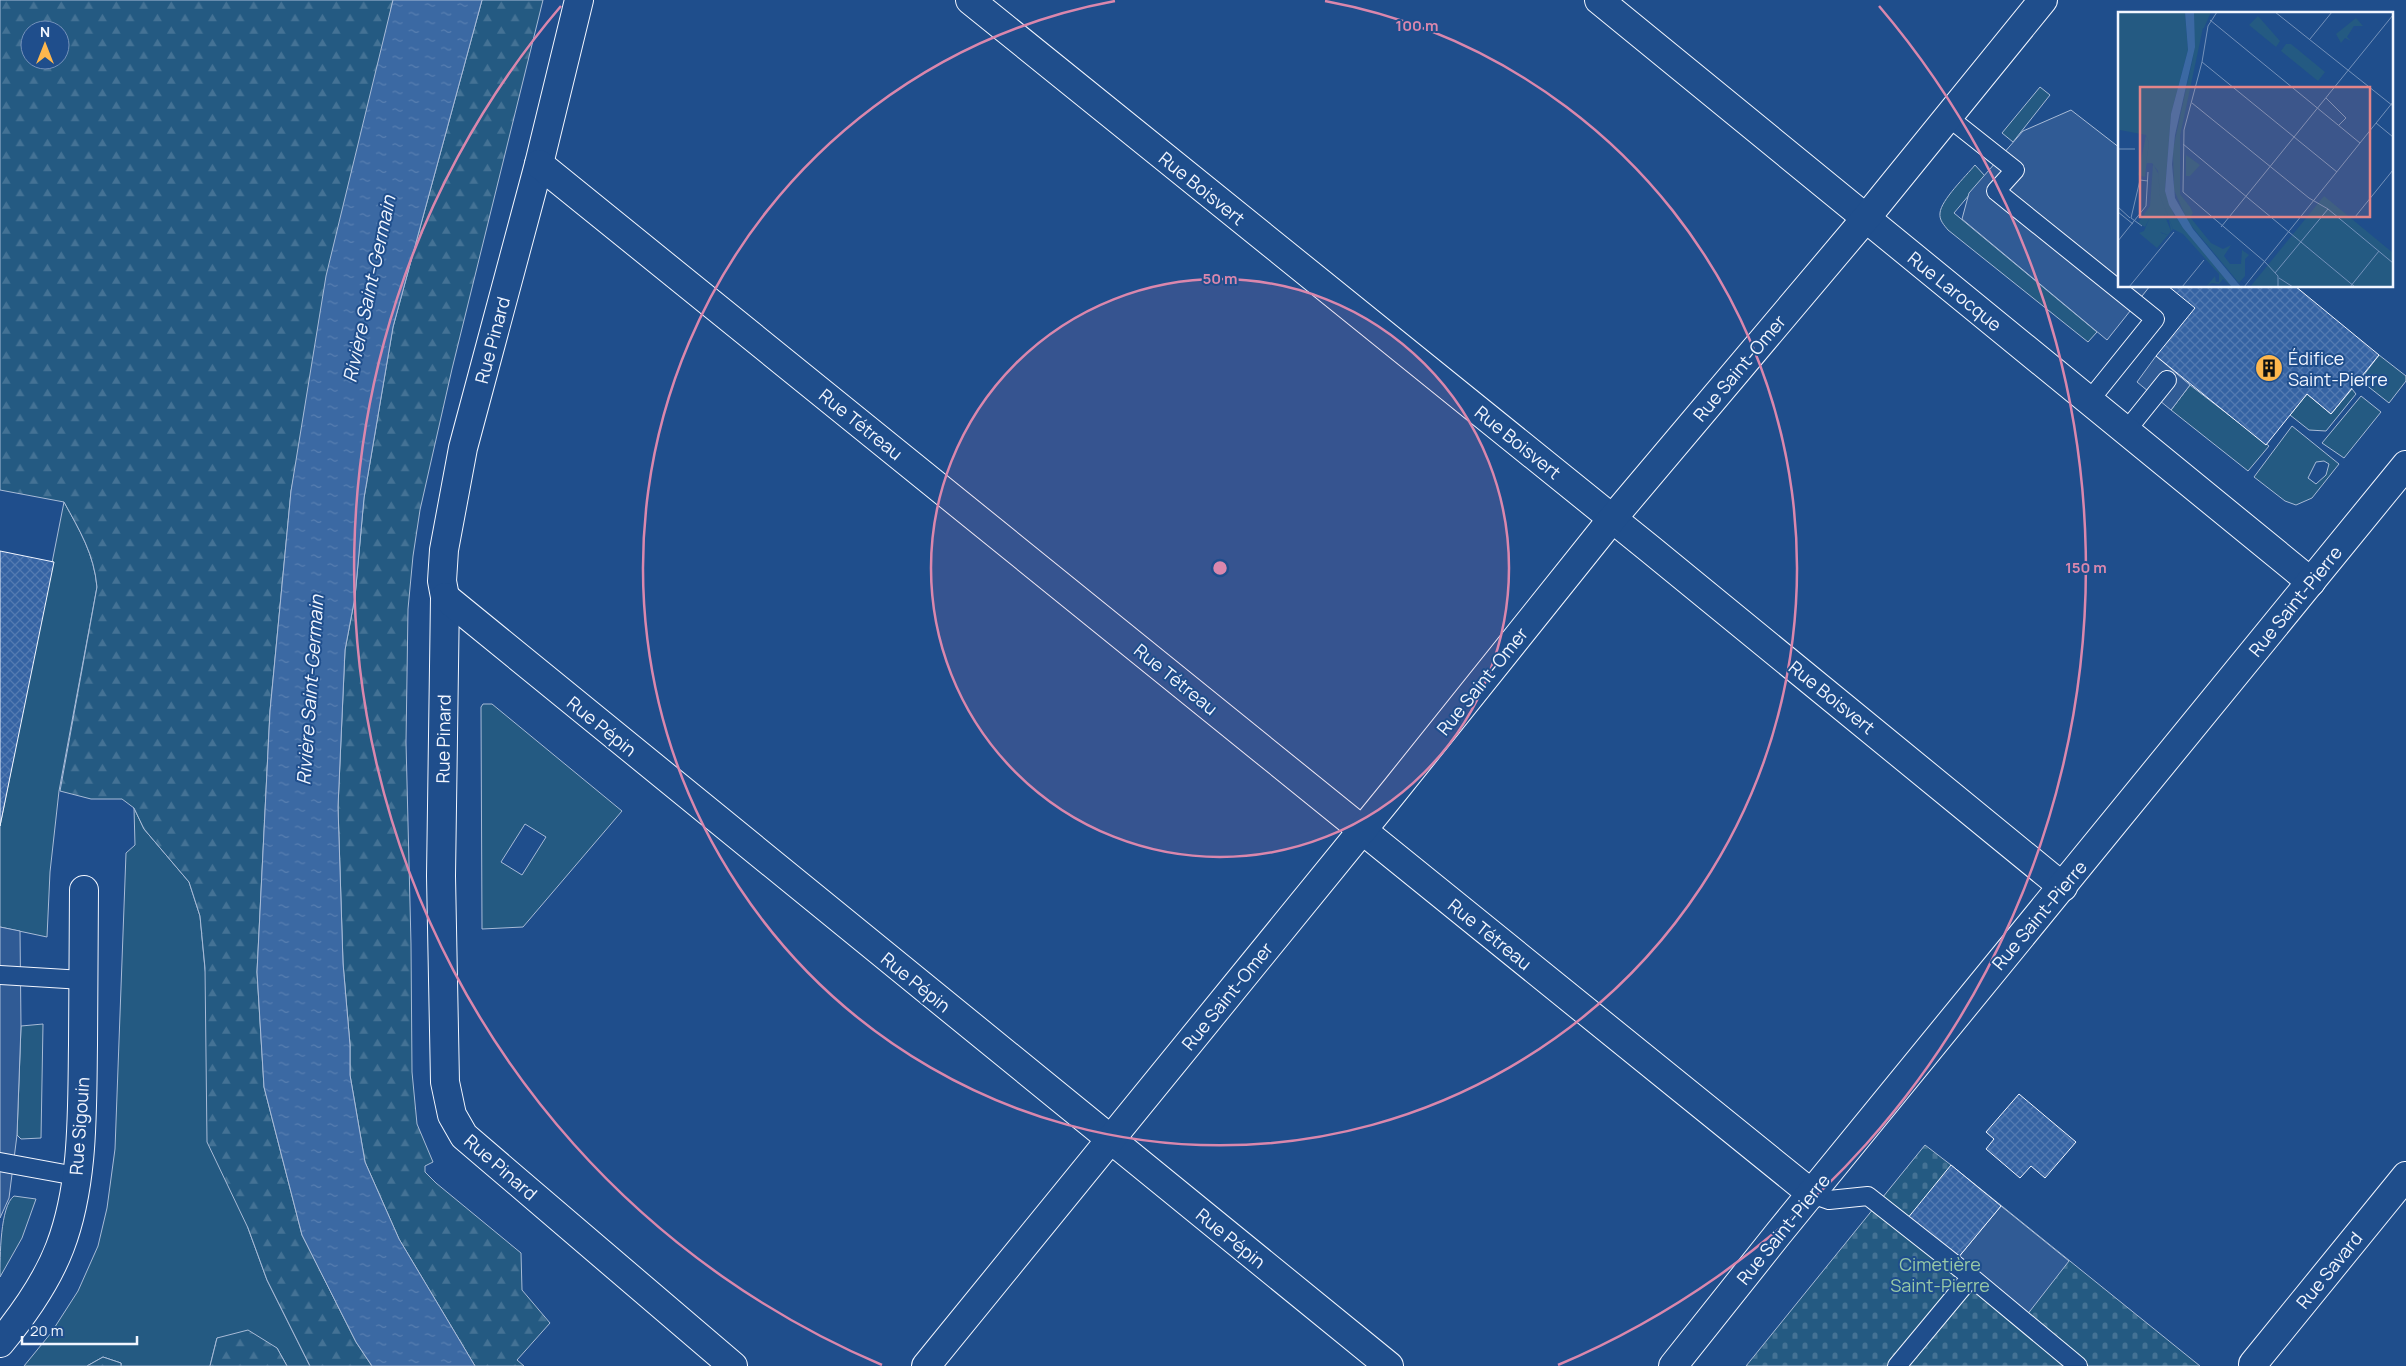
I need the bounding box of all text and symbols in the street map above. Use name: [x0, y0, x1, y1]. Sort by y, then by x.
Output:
inset map: [2118, 12, 2394, 288]
text: 100 m: [1396, 15, 1438, 36]
north arrow: [20, 20, 70, 70]
text: N: [40, 22, 50, 41]
street label: Rue Boisvert: [1154, 146, 1250, 230]
water label: Rivière Saint-Germain: [336, 192, 402, 385]
street label: Rue Larocque: [1903, 246, 2007, 336]
text: 50 m: [1202, 268, 1238, 289]
street label: Rue Pinard: [469, 294, 515, 386]
street label: Rue Saint-Omer: [1687, 309, 1791, 426]
place label: Édifice Saint-Pierre: [2288, 346, 2388, 391]
building icon: Édifice Saint-Pierre: [2254, 353, 2284, 383]
street label: Rue Tétreau: [814, 383, 908, 465]
street label: Rue Boisvert: [1470, 400, 1566, 484]
street label: Rue Saint-Pierre: [2243, 541, 2347, 661]
text: 150 m: [2065, 557, 2107, 578]
centre of rings: [1211, 559, 1229, 577]
water label: Rivière Saint-Germain: [290, 593, 330, 786]
street label: Rue Saint-Omer: [1431, 622, 1533, 740]
street label: Rue Tétreau: [1129, 638, 1223, 720]
street label: Rue Boisvert: [1784, 655, 1880, 739]
street label: Rue Pépin: [562, 691, 642, 761]
street label: Rue Pinard: [430, 694, 456, 784]
street label: Rue Saint-Pierre: [1986, 855, 2092, 975]
street label: Rue Tétreau: [1443, 893, 1537, 975]
street label: Rue Saint-Omer: [1176, 937, 1278, 1055]
street label: Rue Pépin: [876, 947, 956, 1017]
street label: Rue Sigouin: [64, 1076, 94, 1176]
street label: Rue Pinard: [460, 1129, 542, 1205]
street label: Rue Saint-Pierre: [1731, 1169, 1835, 1289]
street label: Rue Pépin: [1191, 1203, 1271, 1273]
street label: Rue Savard: [2291, 1227, 2367, 1313]
park label: Cimetière Saint-Pierre: [1890, 1252, 1990, 1297]
scale bar: [22, 1314, 138, 1346]
text: 20 m: [30, 1320, 63, 1341]

